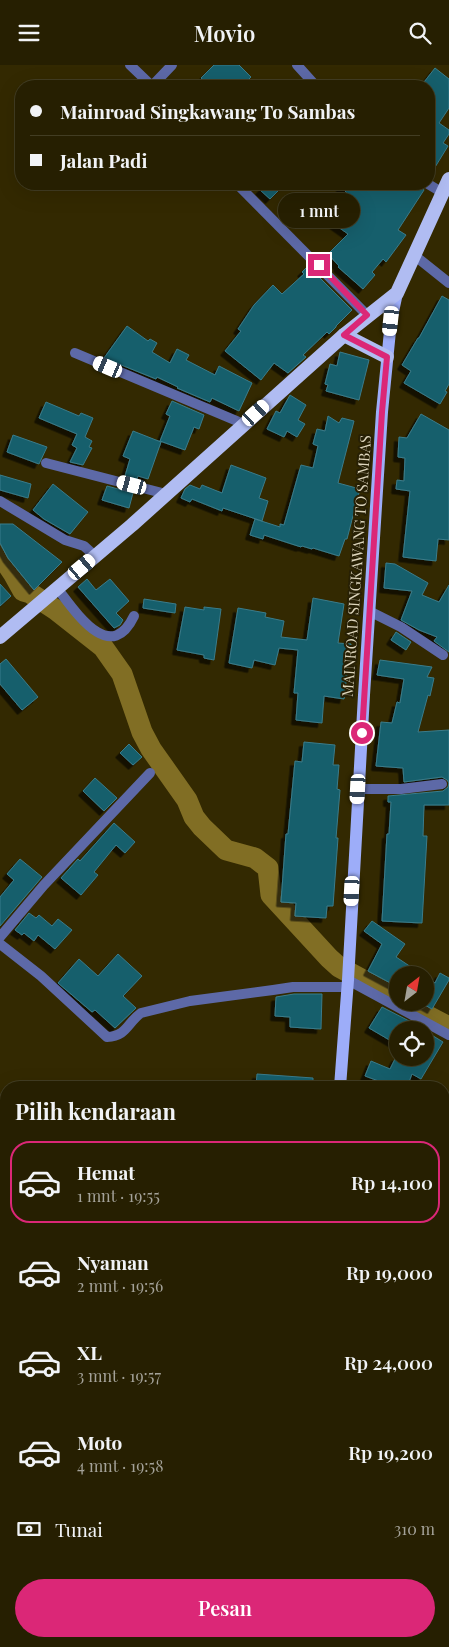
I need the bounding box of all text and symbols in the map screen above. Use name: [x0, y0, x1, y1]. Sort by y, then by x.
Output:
text: Movio: [194, 18, 255, 48]
icon: menu: [15, 19, 43, 47]
icon: search: [406, 19, 434, 47]
text: Mainroad Singkawang To Sambas: [60, 98, 355, 124]
text: Jalan Padi: [60, 147, 147, 173]
callout: 1 mnt: [278, 193, 360, 227]
text: 1 mnt: [299, 200, 339, 221]
route end: [308, 254, 330, 276]
car: [381, 305, 400, 337]
car: [91, 354, 124, 380]
car: [239, 397, 272, 429]
street label: MAINROAD SINGKAWANG TO SAMBAS: [337, 434, 375, 698]
car: [115, 474, 148, 496]
car: [65, 552, 98, 582]
route start: [351, 722, 373, 744]
car: [349, 774, 366, 804]
car: [343, 876, 360, 906]
north arrow: [389, 966, 434, 1011]
map controls: [389, 966, 434, 1066]
button: locate: [389, 1021, 434, 1066]
text: Pilih kendaraan: [15, 1096, 176, 1126]
text: Hemat: [77, 1159, 135, 1185]
icon: car: [17, 1160, 62, 1205]
text: Rp 14,100: [351, 1169, 433, 1195]
text: 1 mnt · 19:55: [77, 1185, 160, 1206]
text: Nyaman: [77, 1249, 149, 1275]
icon: car: [17, 1250, 62, 1295]
text: Rp 19,000: [346, 1259, 433, 1285]
text: 2 mnt · 19:56: [77, 1275, 163, 1296]
text: XL: [77, 1339, 102, 1365]
icon: car: [17, 1340, 62, 1385]
text: Rp 24,000: [344, 1349, 433, 1375]
text: 3 mnt · 19:57: [77, 1365, 161, 1386]
text: Moto: [77, 1429, 122, 1455]
icon: car: [17, 1430, 62, 1475]
text: Rp 19,200: [348, 1439, 433, 1465]
text: 4 mnt · 19:58: [77, 1455, 164, 1476]
icon: cash: [15, 1515, 43, 1543]
text: Tunai: [55, 1516, 103, 1542]
text: 310 m: [394, 1518, 435, 1539]
button: Pesan: [15, 1579, 435, 1637]

